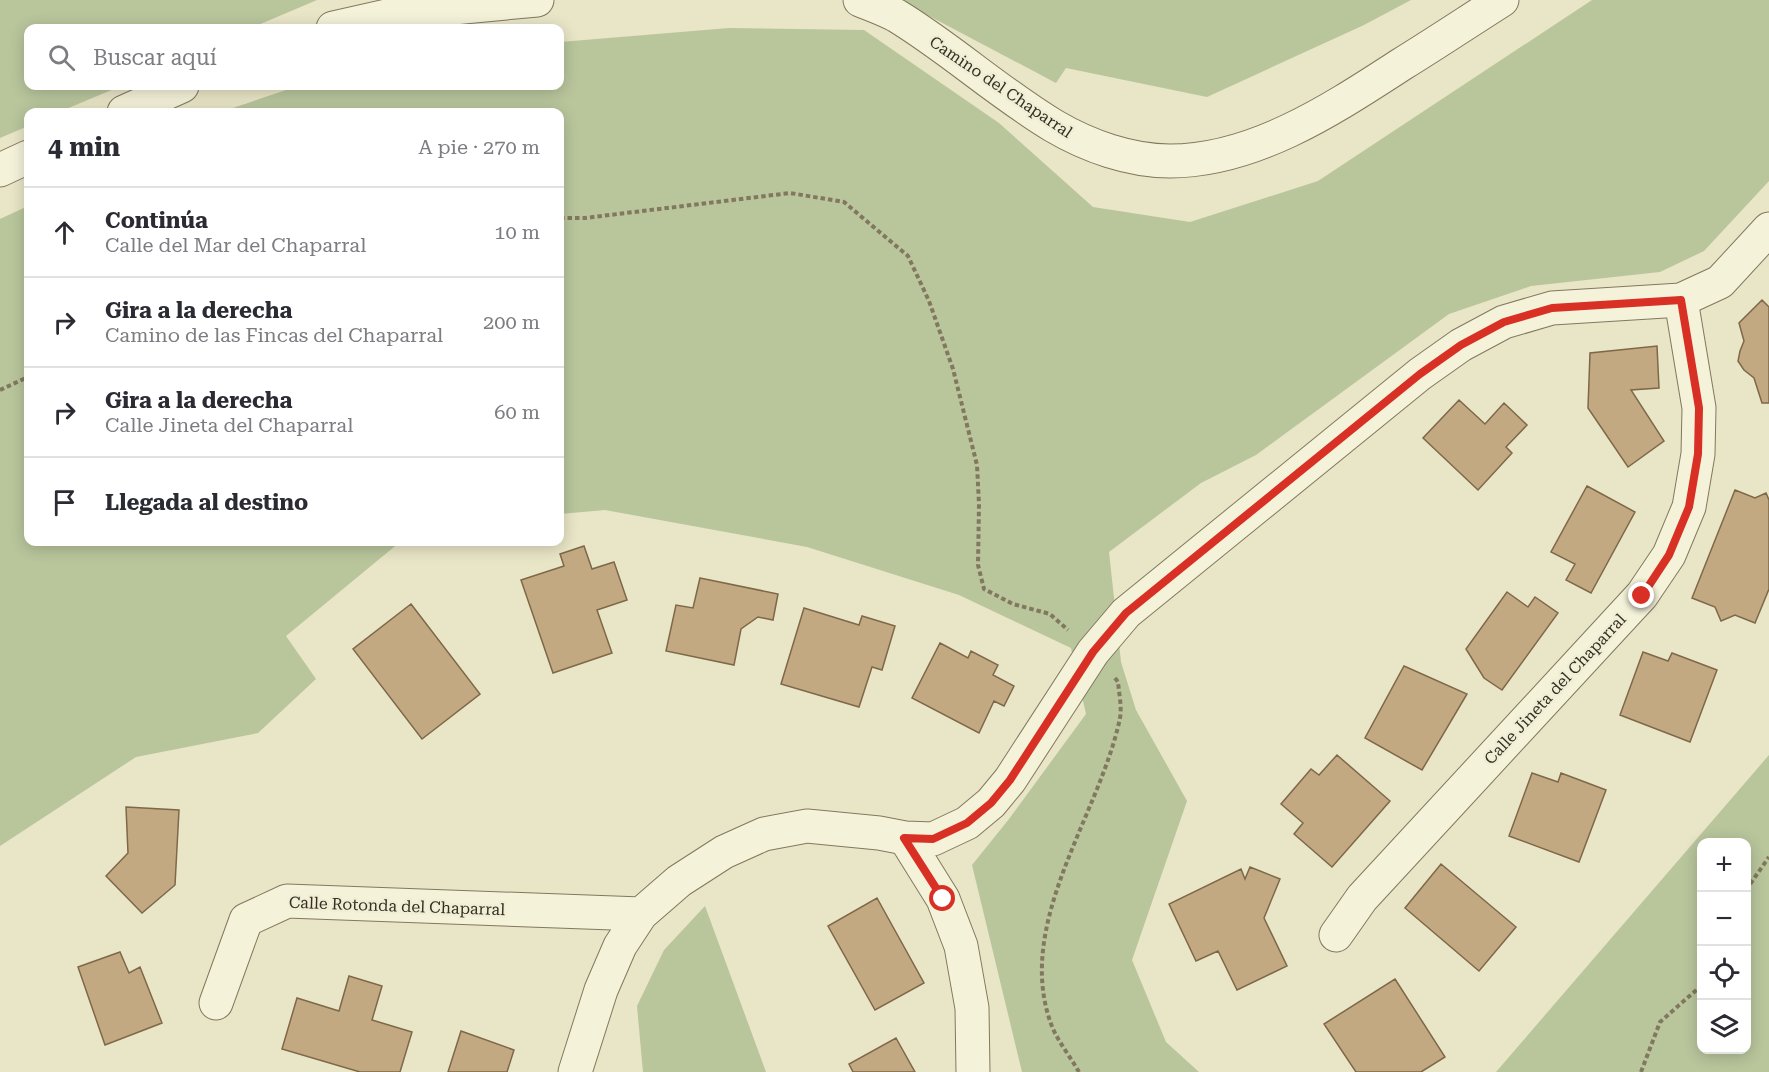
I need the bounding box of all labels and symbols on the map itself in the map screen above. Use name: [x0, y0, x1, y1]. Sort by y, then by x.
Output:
street label: Camino del Chaparral: [926, 32, 1076, 142]
route end: [1628, 582, 1654, 608]
street label: Calle Jineta del Chaparral: [1480, 610, 1630, 768]
route start: [929, 885, 955, 911]
street label: Calle Rotonda del Chaparral: [289, 893, 506, 919]

